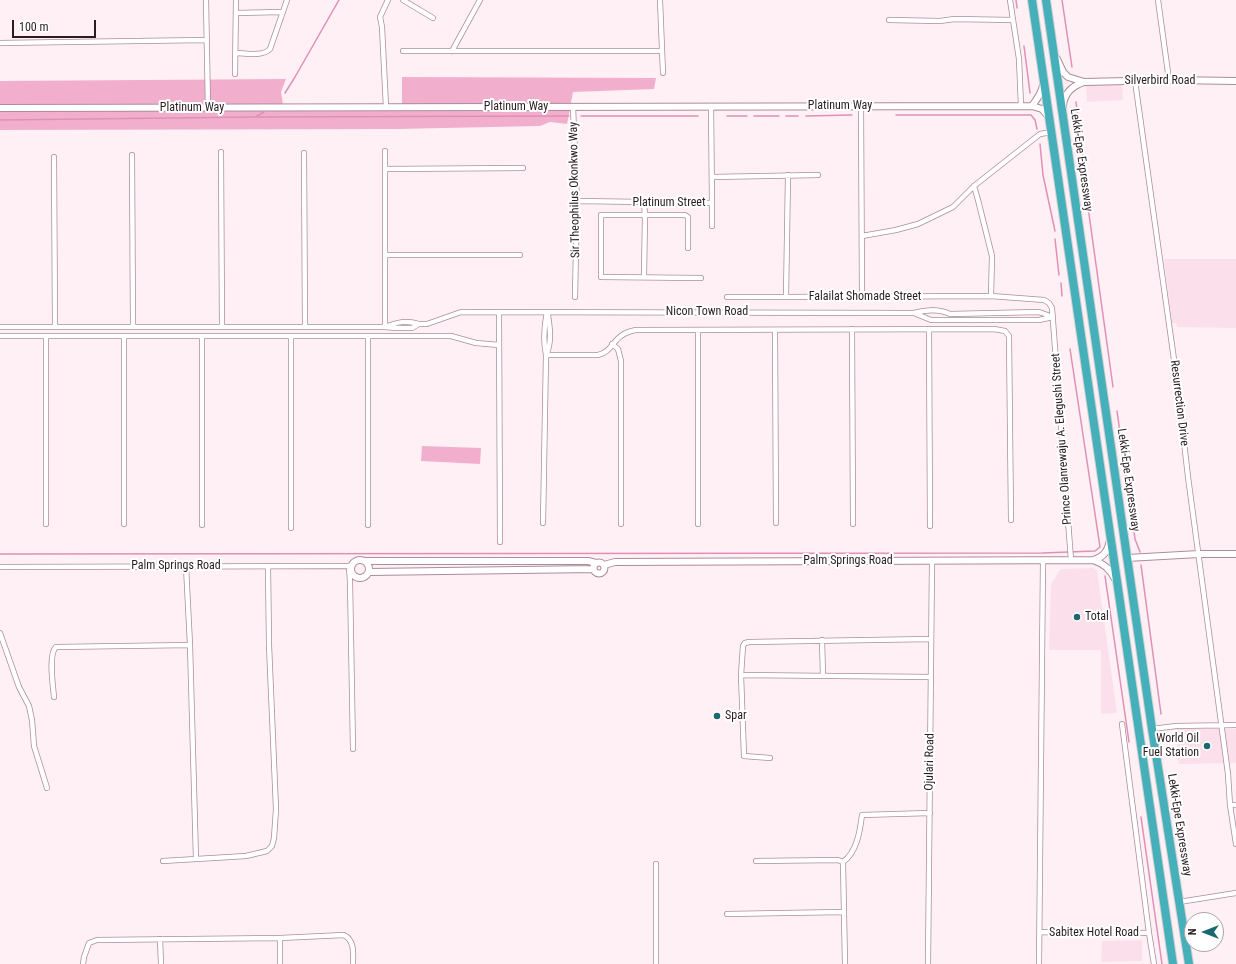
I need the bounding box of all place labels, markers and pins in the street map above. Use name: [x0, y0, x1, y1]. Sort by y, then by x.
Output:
place label: Total: [1085, 610, 1109, 624]
marker: Total: [1072, 612, 1082, 622]
place label: Spar: [725, 709, 747, 723]
marker: Spar: [712, 711, 722, 721]
place label: World Oil Fuel Station: [1143, 732, 1199, 760]
marker: World Oil Fuel Station: [1202, 741, 1212, 751]

